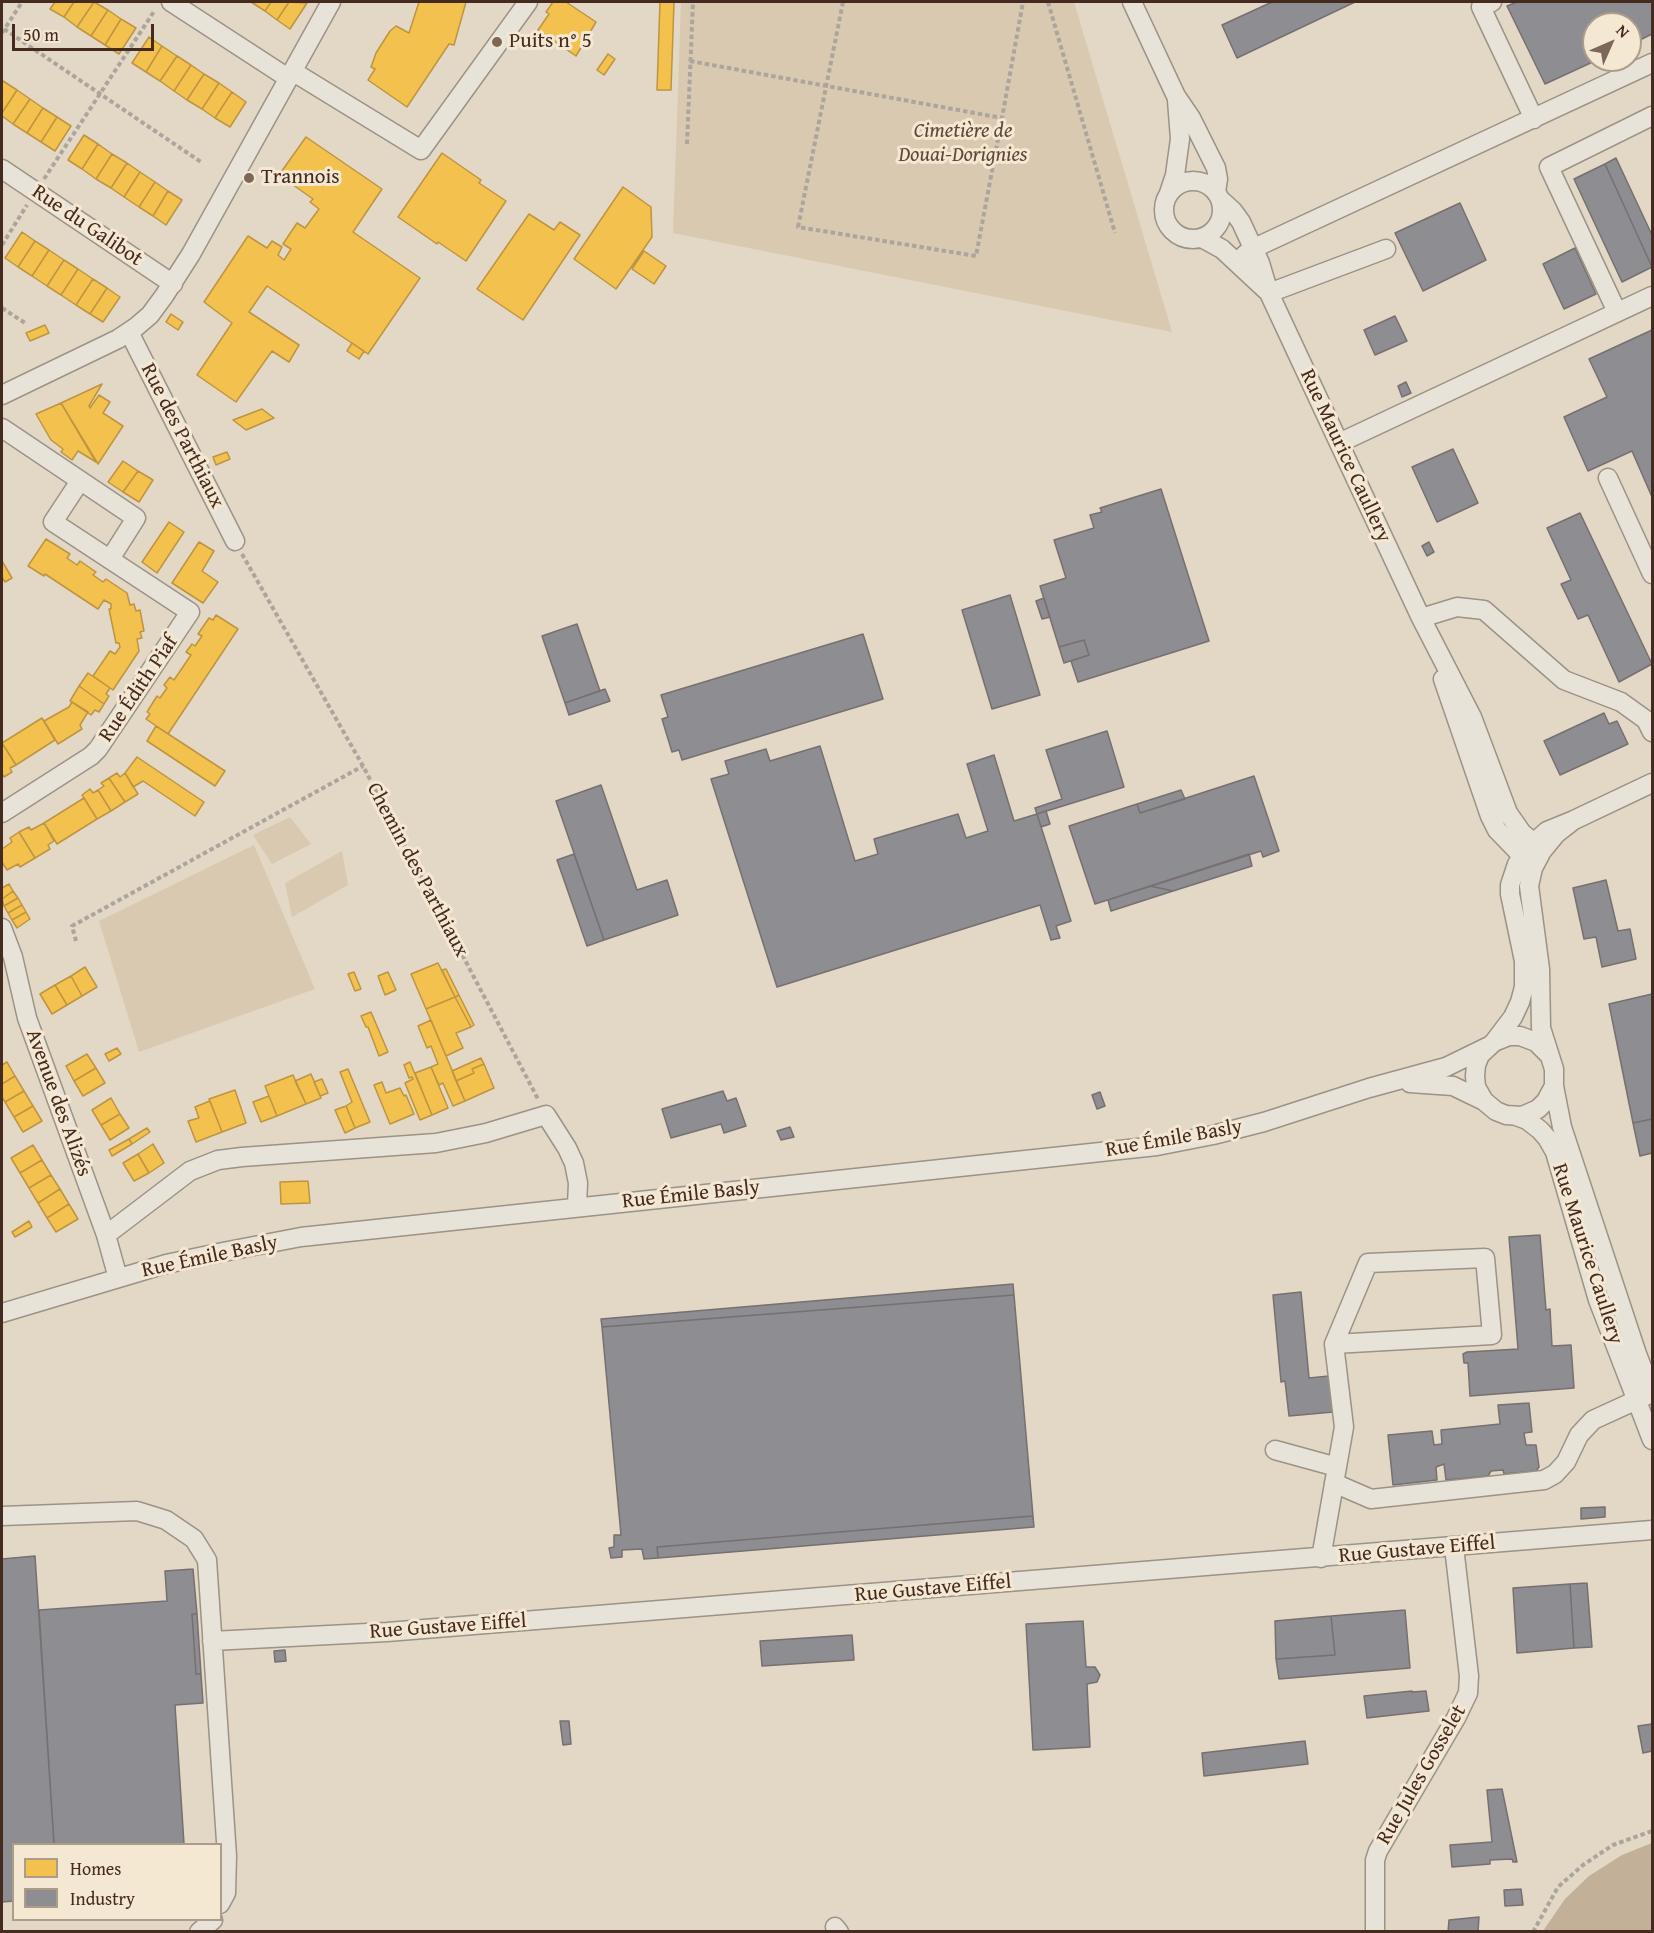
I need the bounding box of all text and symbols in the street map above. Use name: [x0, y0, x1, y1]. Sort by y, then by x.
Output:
scale bar: [15, 12, 158, 50]
north arrow: [1582, 12, 1642, 72]
text: N: [1611, 18, 1636, 43]
text: 50 m: [23, 21, 59, 48]
place label: Puits n° 5: [509, 29, 592, 55]
marker: Puits n° 5: [490, 35, 504, 49]
park label: Cimetière de Douai-Dorignies: [899, 119, 1027, 169]
place label: Trannois: [261, 165, 340, 191]
marker: Trannois: [242, 171, 256, 185]
street label: Rue du Galibot: [27, 180, 147, 272]
street label: Rue des Parthiaux: [135, 359, 229, 513]
street label: Rue Maurice Caullery: [1294, 365, 1396, 547]
street label: Rue Édith Piaf: [94, 631, 184, 747]
street label: Chemin des Parthiaux: [360, 779, 474, 961]
street label: Avenue des Alizés: [20, 1026, 96, 1180]
street label: Rue Émile Basly: [1104, 1115, 1244, 1163]
street label: Rue Maurice Caullery: [1546, 1161, 1628, 1347]
street label: Rue Émile Basly: [621, 1175, 761, 1215]
street label: Rue Émile Basly: [140, 1230, 280, 1284]
street label: Rue Gustave Eiffel: [1338, 1531, 1496, 1569]
street label: Rue Gustave Eiffel: [854, 1570, 1012, 1608]
street label: Rue Gustave Eiffel: [369, 1609, 527, 1645]
street label: Rue Jules Gosselet: [1372, 1701, 1472, 1849]
legend: [12, 1843, 222, 1921]
text: Homes: [70, 1855, 121, 1882]
text: Industry: [70, 1885, 135, 1912]

